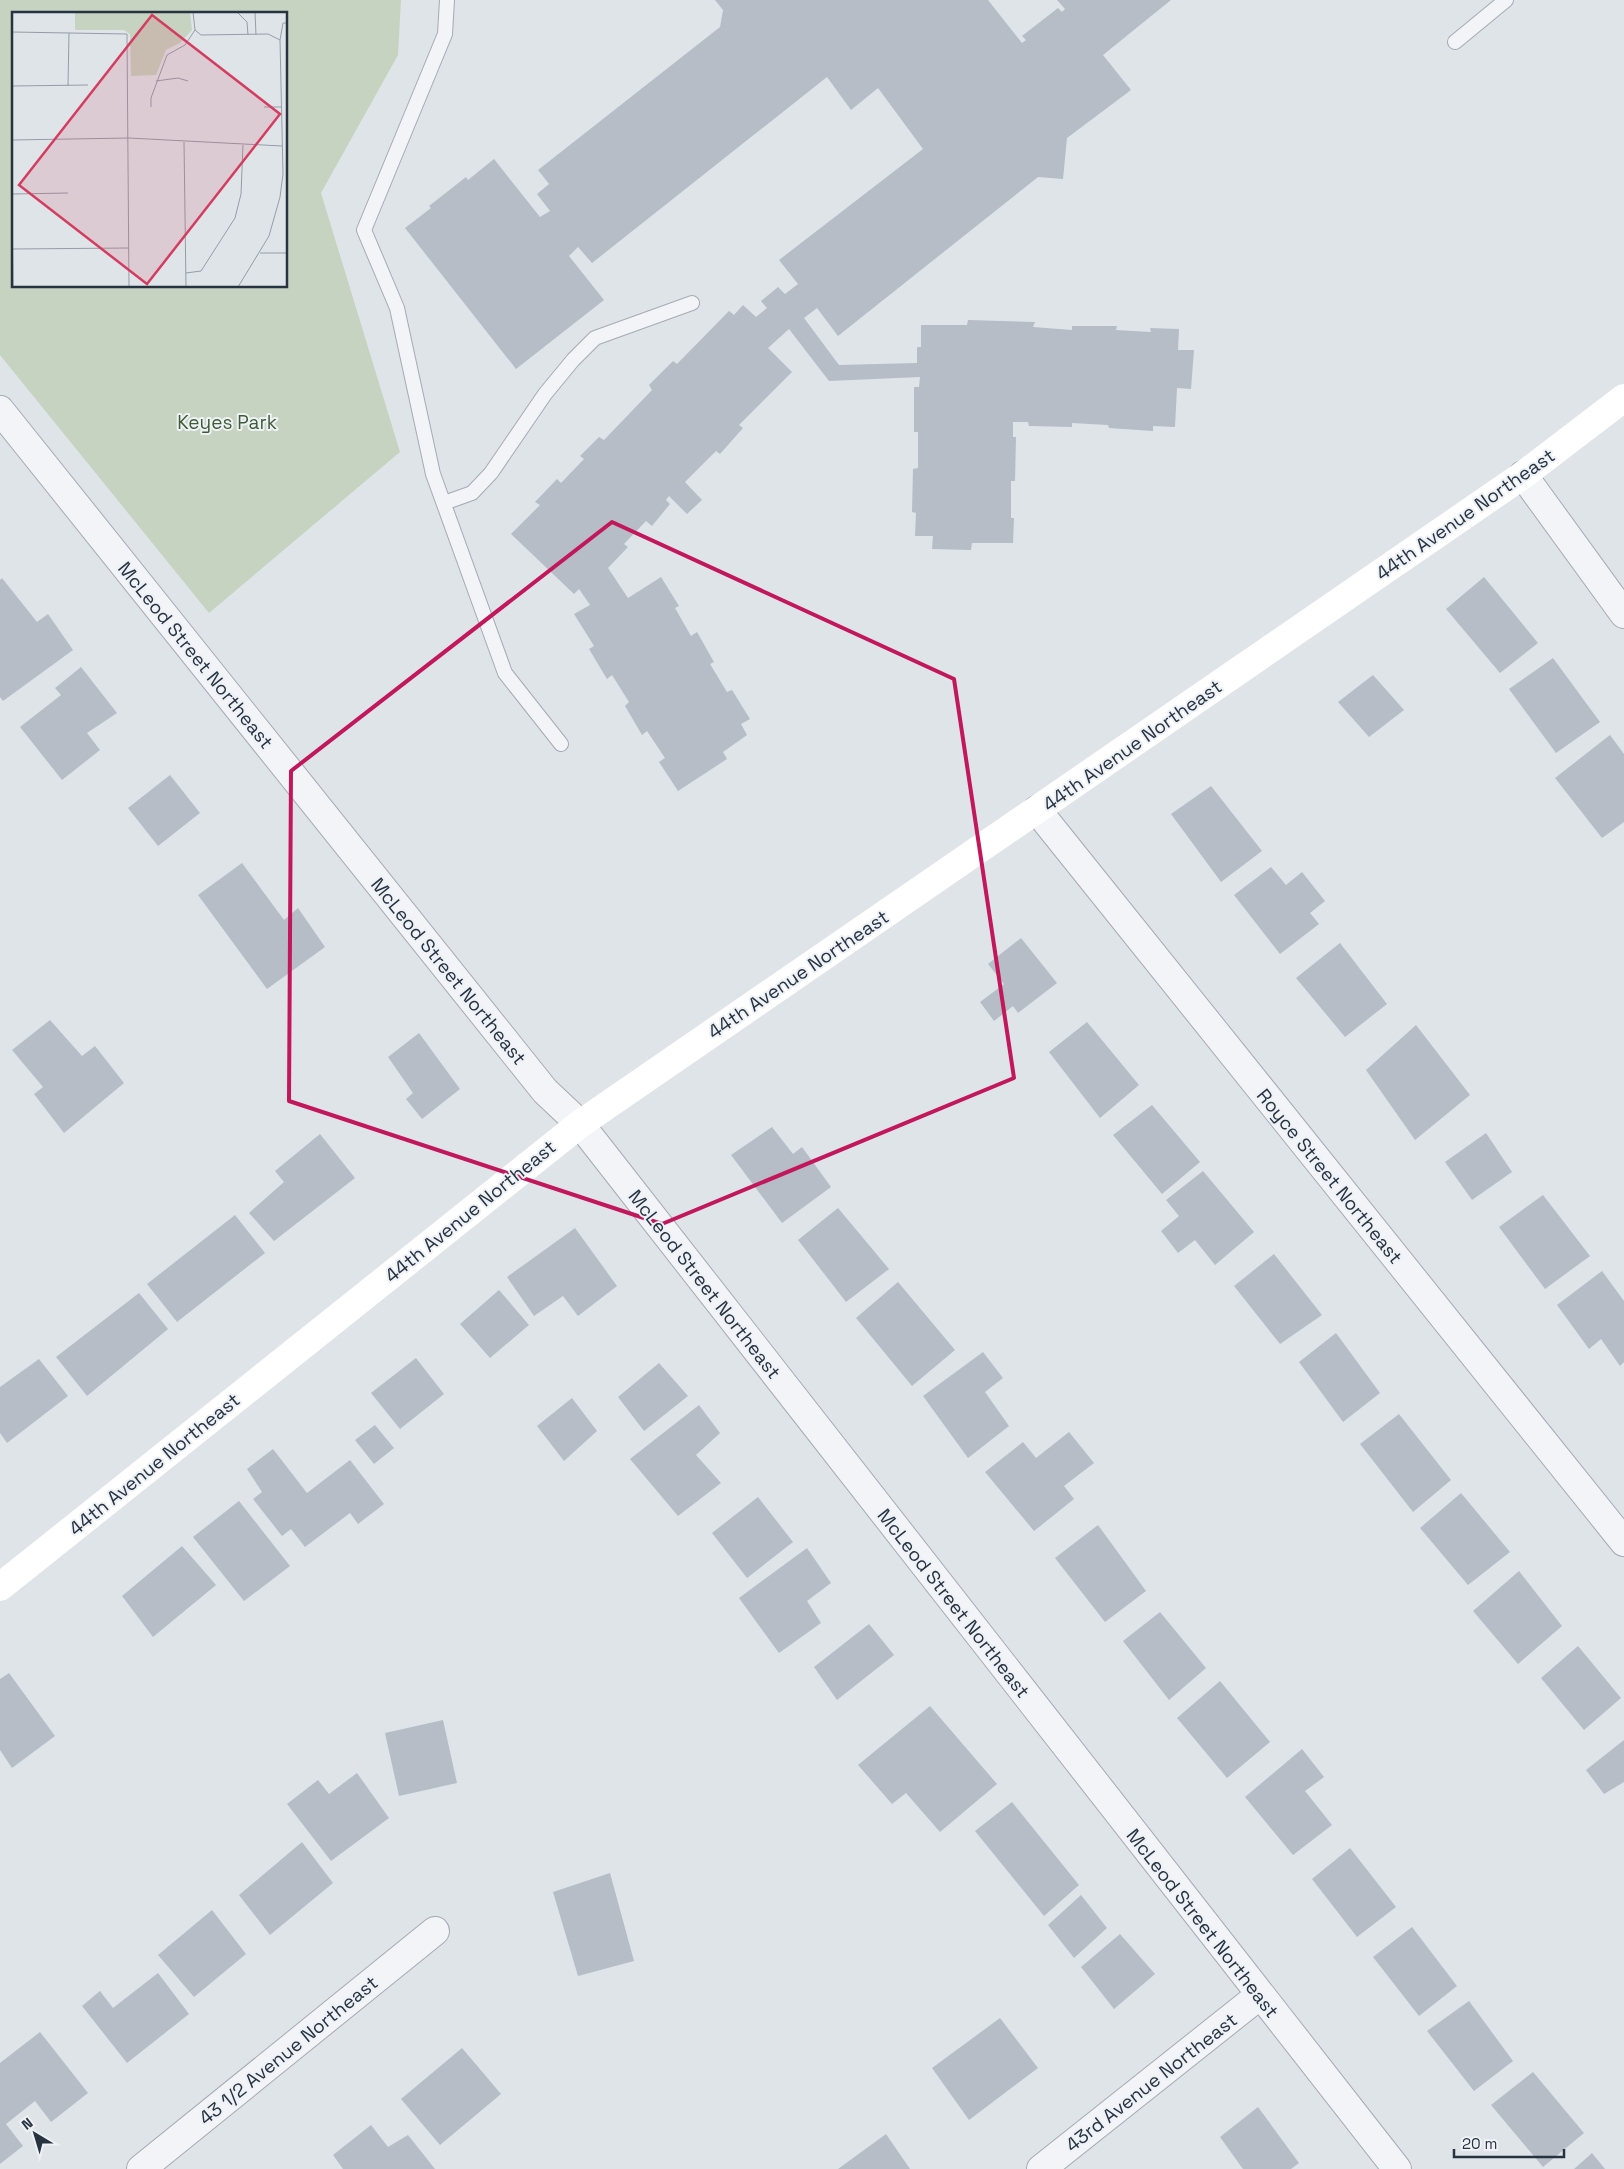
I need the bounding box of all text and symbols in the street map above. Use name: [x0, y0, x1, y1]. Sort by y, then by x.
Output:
inset map: [12, 12, 288, 288]
park label: Keyes Park: [177, 410, 277, 435]
street label: 44th Avenue Northeast: [1371, 443, 1560, 586]
street label: McLeod Street Northeast: [112, 557, 279, 754]
street label: 44th Avenue Northeast: [1038, 674, 1227, 817]
street label: McLeod Street Northeast: [365, 873, 532, 1070]
street label: 44th Avenue Northeast: [703, 904, 894, 1044]
street label: Royce Street Northeast: [1251, 1084, 1408, 1269]
street label: 44th Avenue Northeast: [380, 1135, 561, 1288]
street label: McLeod Street Northeast: [623, 1185, 786, 1384]
street label: 44th Avenue Northeast: [64, 1388, 245, 1541]
street label: McLeod Street Northeast: [872, 1504, 1035, 1703]
street label: McLeod Street Northeast: [1121, 1824, 1284, 2023]
street label: 43 1/2 Avenue Northeast: [193, 1970, 383, 2131]
street label: 43rd Avenue Northeast: [1060, 2007, 1242, 2157]
north arrow: [10, 2109, 60, 2159]
text: N: [18, 2114, 36, 2134]
scale bar: [1454, 2126, 1564, 2158]
text: 20 m: [1462, 2134, 1497, 2153]

